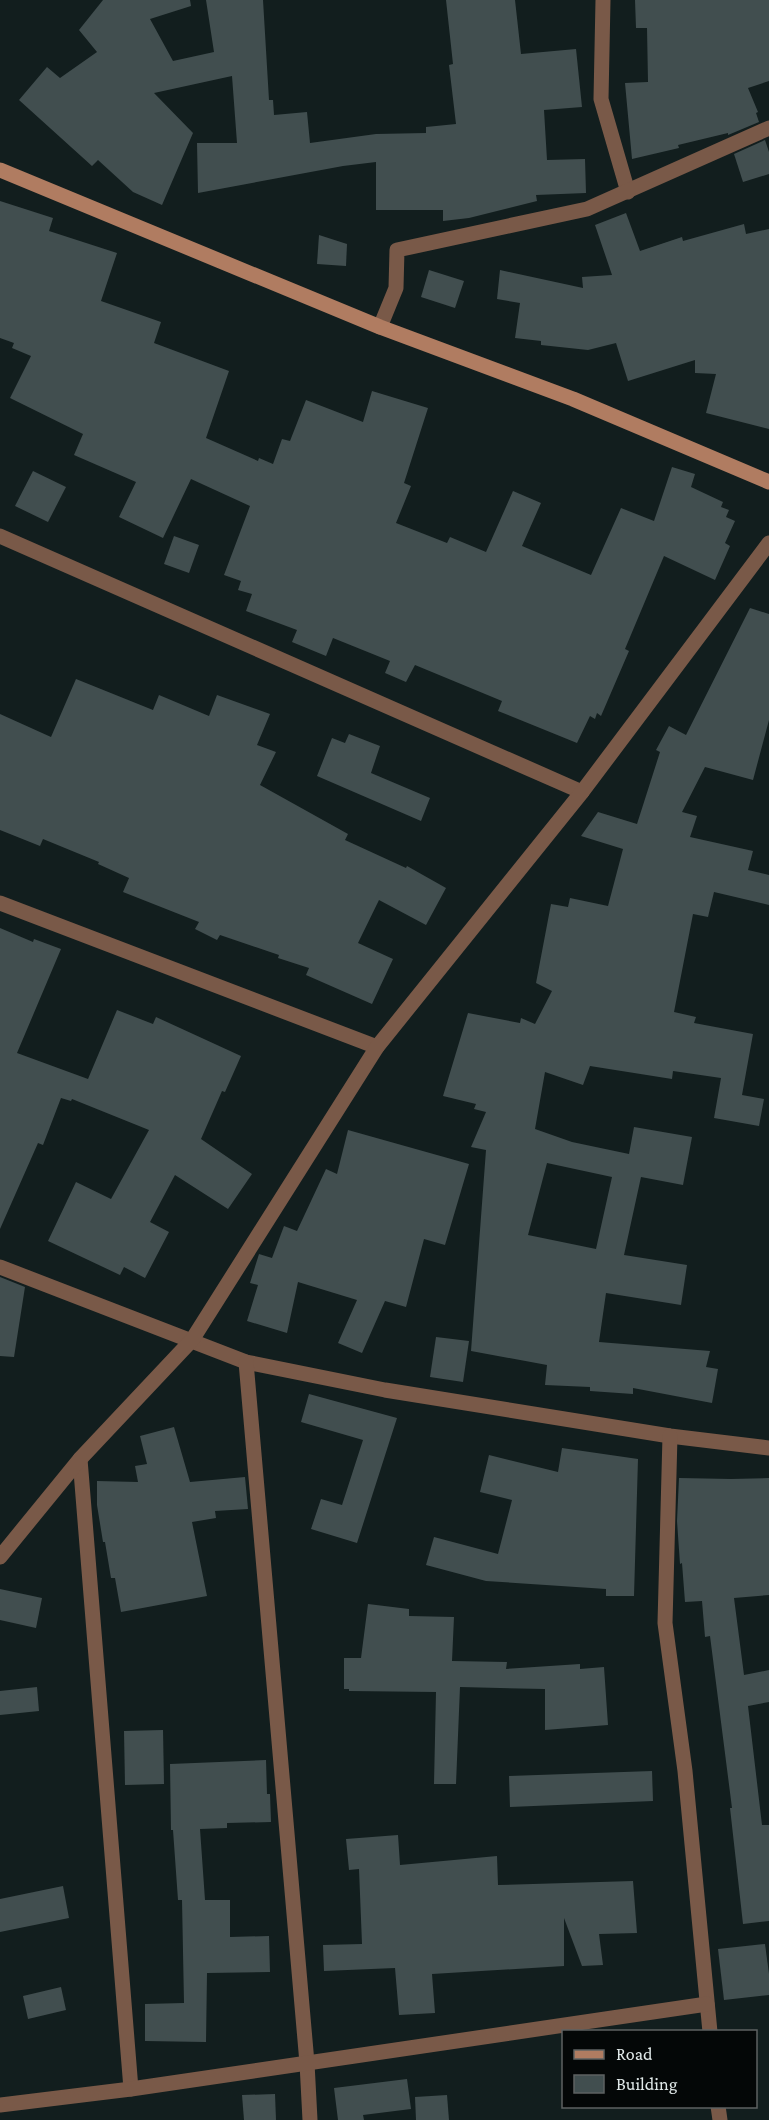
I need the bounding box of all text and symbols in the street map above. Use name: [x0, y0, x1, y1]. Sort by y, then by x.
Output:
legend: [562, 2030, 757, 2108]
text: Road: [616, 2044, 653, 2064]
text: Building: [616, 2074, 678, 2094]

